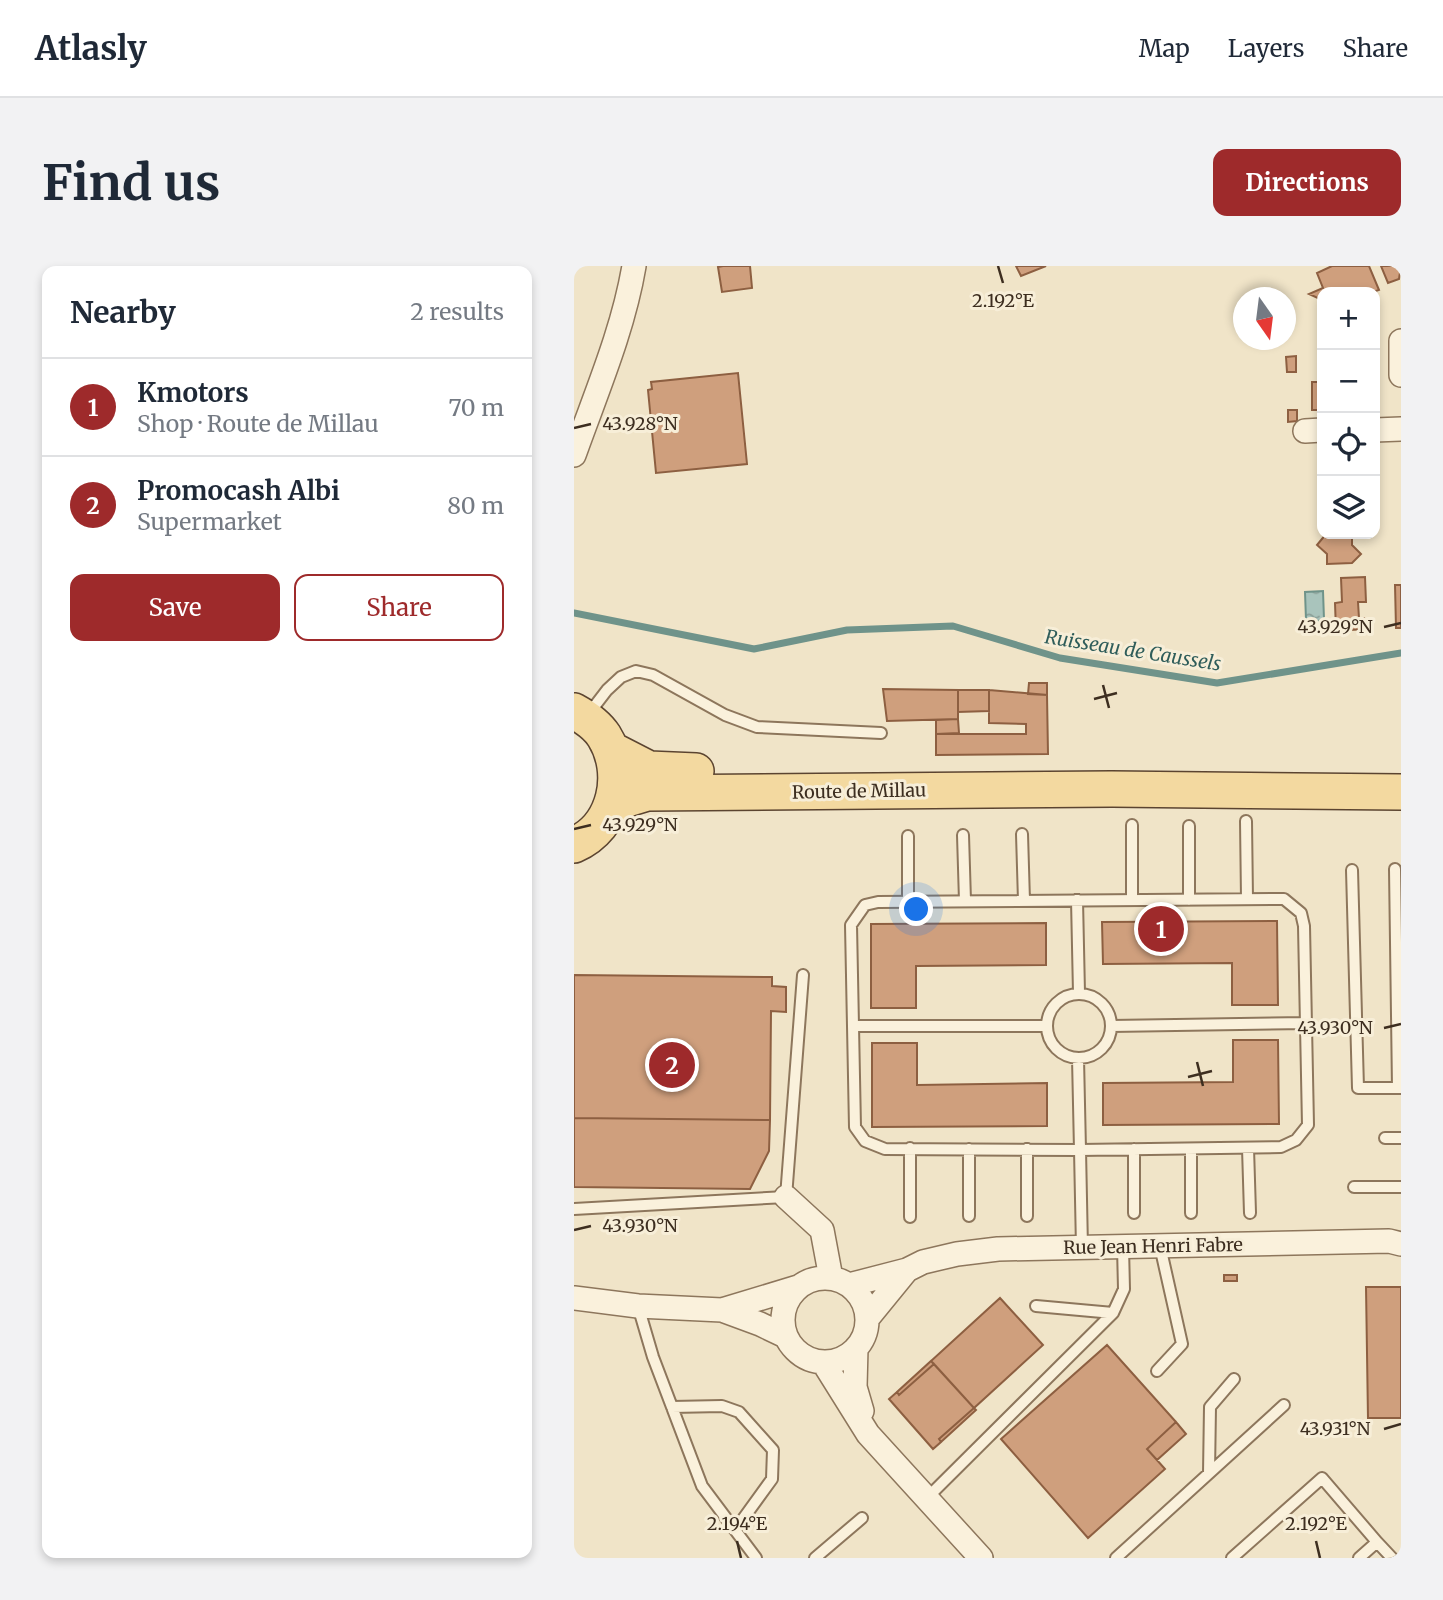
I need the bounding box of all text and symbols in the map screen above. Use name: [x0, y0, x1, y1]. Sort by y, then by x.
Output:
text: Atlasly: [35, 28, 147, 69]
text: Map: [1139, 33, 1190, 64]
text: Layers: [1228, 33, 1304, 64]
text: Share: [1342, 33, 1408, 64]
button: Directions: [1213, 149, 1401, 216]
text: Find us: [42, 152, 220, 213]
north arrow: [1233, 287, 1296, 350]
map controls: [1317, 287, 1380, 539]
button: +: [1317, 287, 1380, 350]
text: 2.192°E: [972, 289, 1034, 312]
text: Nearby: [70, 293, 176, 331]
text: 2 results: [410, 297, 504, 326]
button: −: [1317, 350, 1380, 413]
text: Kmotors: [137, 376, 249, 409]
text: 1: [88, 393, 98, 422]
text: 70 m: [448, 393, 504, 422]
text: Shop · Route de Millau: [137, 409, 379, 438]
text: 43.928°N: [602, 412, 678, 435]
button: locate: [1317, 413, 1380, 476]
text: Promocash Albi: [137, 474, 340, 507]
button: layers: [1317, 476, 1380, 539]
text: 2: [86, 491, 100, 520]
text: 80 m: [447, 491, 504, 520]
text: Supermarket: [137, 507, 282, 536]
button: Save: [70, 574, 280, 641]
button: Share: [294, 574, 504, 641]
text: 43.929°N: [1297, 615, 1373, 638]
water label: Ruisseau de Caussels: [1043, 624, 1223, 676]
street label: Route de Millau: [792, 778, 926, 804]
text: 43.929°N: [602, 813, 678, 836]
your location: [899, 892, 933, 926]
pin: 1: [1138, 903, 1184, 955]
text: 43.930°N: [1297, 1016, 1373, 1039]
pin: 2: [649, 1039, 695, 1091]
text: 43.930°N: [602, 1214, 678, 1237]
street label: Rue Jean Henri Fabre: [1063, 1233, 1243, 1259]
text: 43.931°N: [1300, 1417, 1370, 1440]
text: 2.194°E: [707, 1512, 768, 1535]
text: 2.192°E: [1285, 1512, 1347, 1535]

